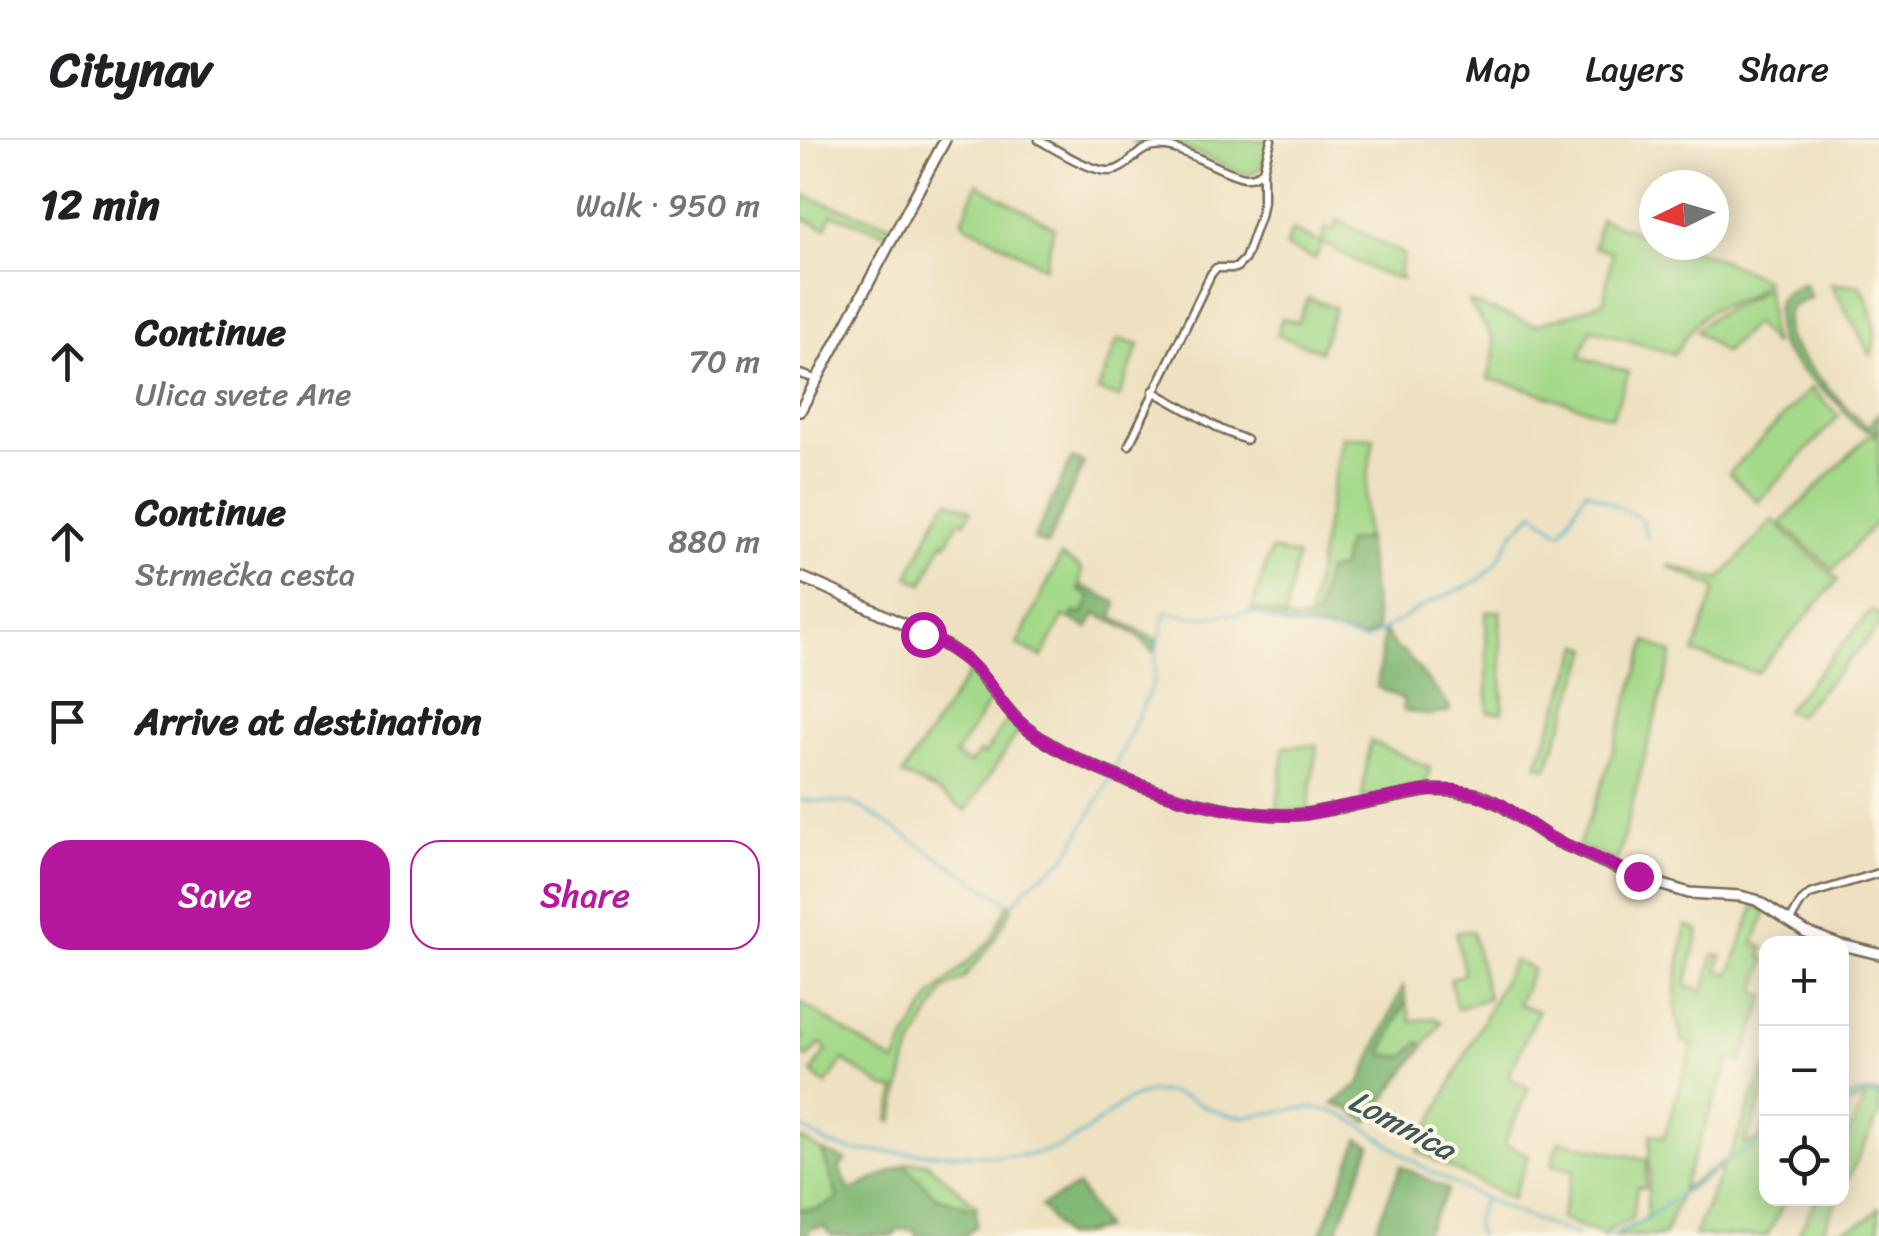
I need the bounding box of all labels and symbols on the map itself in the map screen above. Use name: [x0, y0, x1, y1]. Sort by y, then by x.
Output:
north arrow: [1639, 170, 1729, 260]
route start: [901, 612, 947, 658]
route end: [1616, 854, 1662, 900]
water label: Lomnica: [1338, 1073, 1468, 1178]

